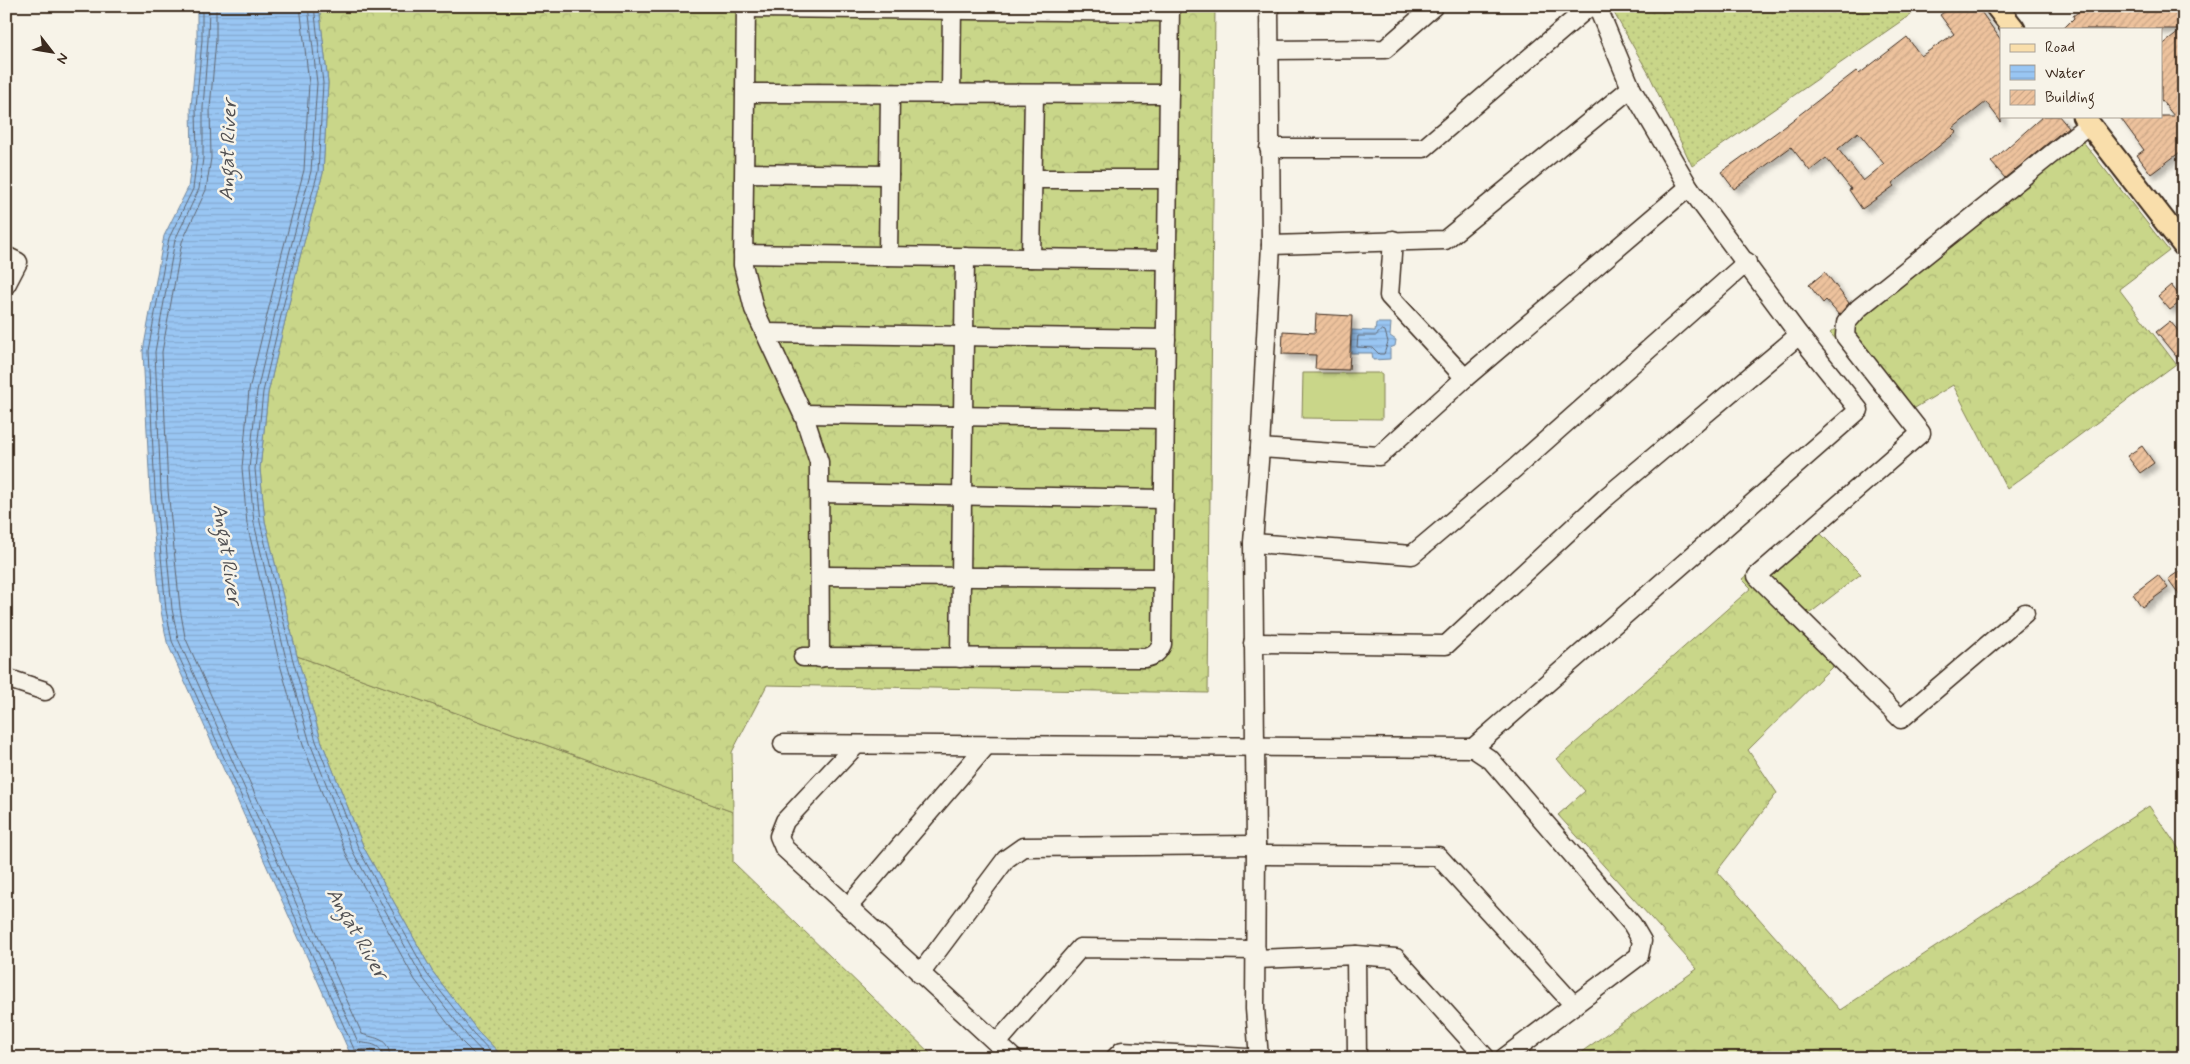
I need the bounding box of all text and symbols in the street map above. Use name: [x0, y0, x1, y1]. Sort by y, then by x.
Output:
north arrow: [28, 28, 78, 78]
legend: [2000, 28, 2162, 118]
text: Road: [2045, 38, 2075, 58]
text: N: [52, 50, 72, 67]
text: Water: [2045, 64, 2085, 84]
text: Building: [2045, 88, 2095, 109]
water label: Angat River: [213, 96, 246, 201]
water label: Angat River: [203, 502, 248, 609]
water label: Angat River: [318, 883, 395, 988]

